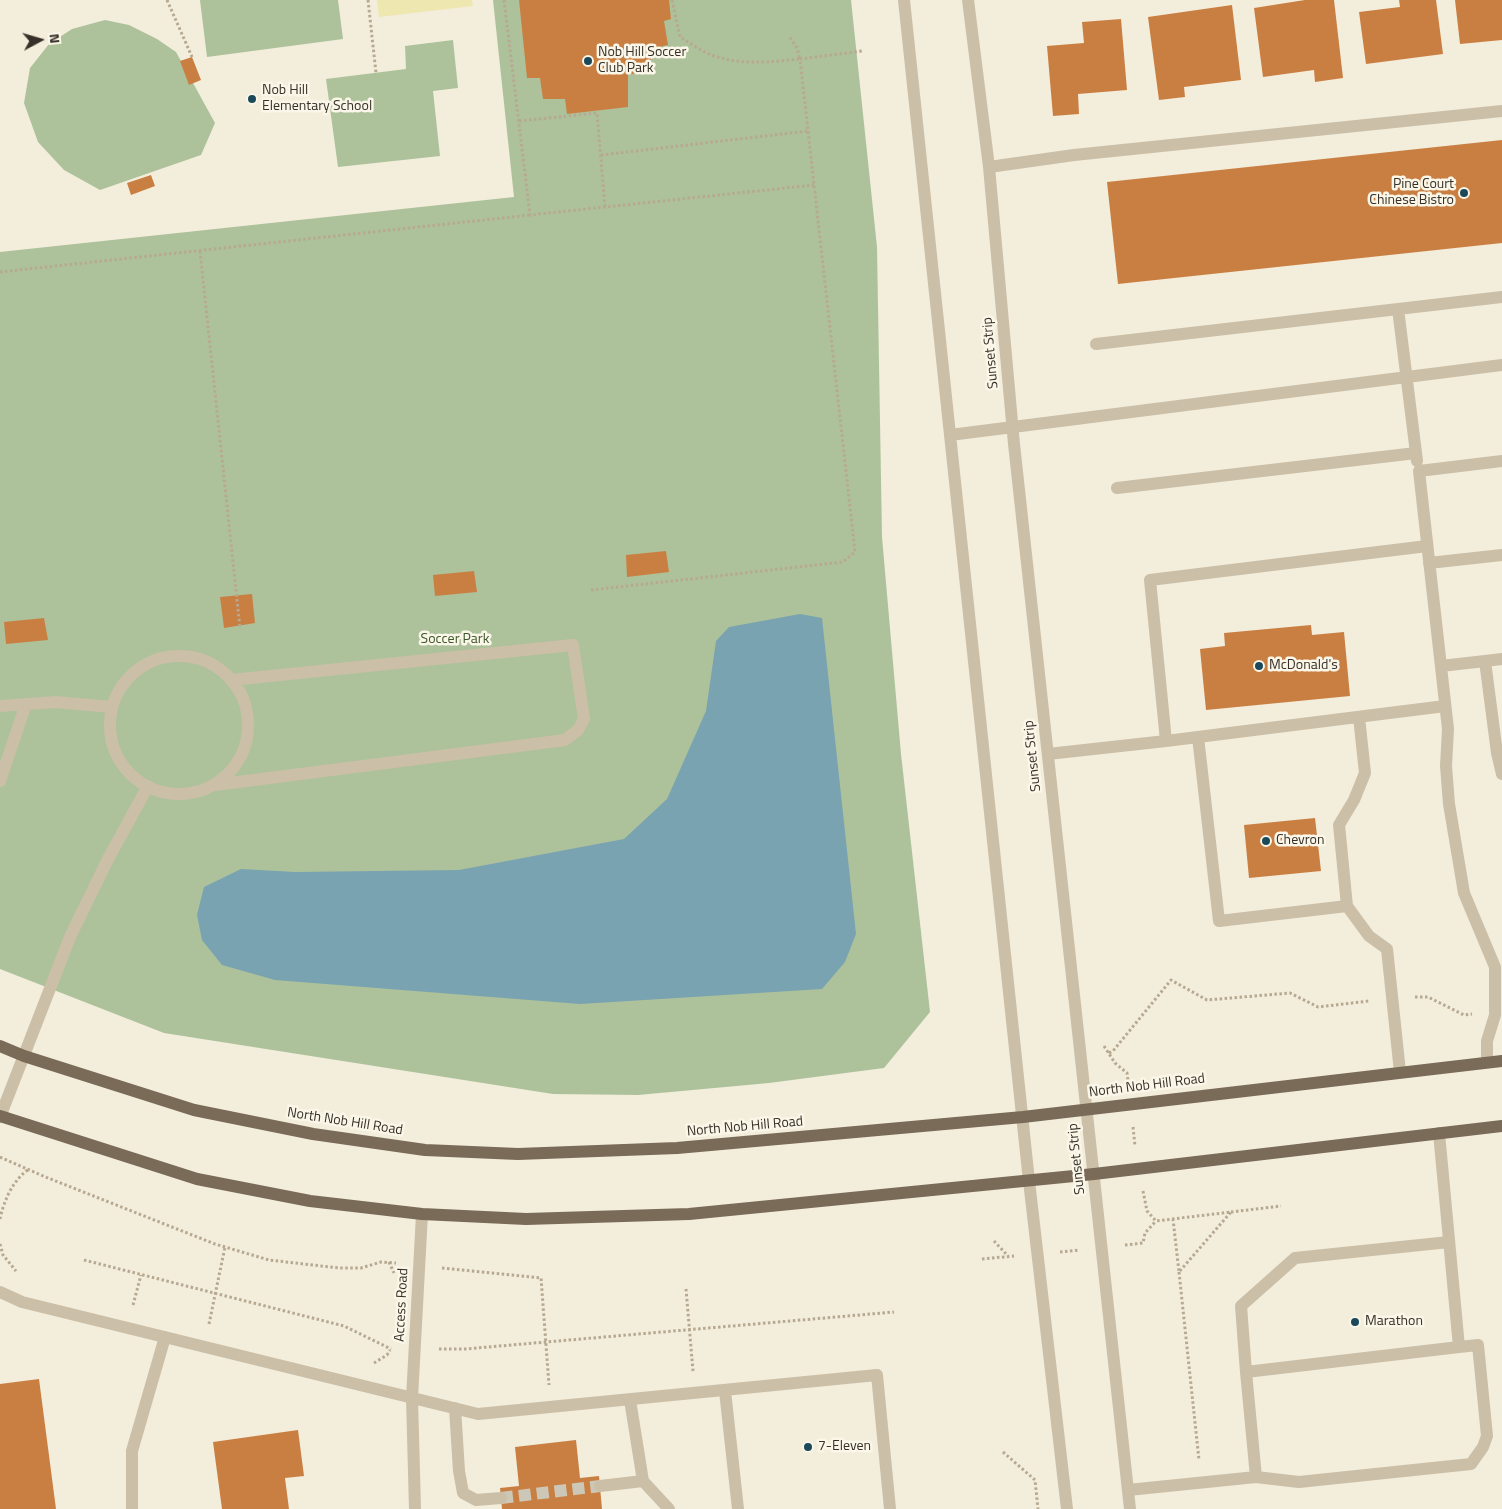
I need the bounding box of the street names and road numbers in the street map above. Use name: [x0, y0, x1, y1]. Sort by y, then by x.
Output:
street label: Sunset Strip: [980, 317, 1002, 389]
street label: Sunset Strip: [1021, 719, 1045, 793]
street label: North Nob Hill Road: [1088, 1071, 1206, 1101]
street label: North Nob Hill Road: [286, 1105, 404, 1139]
street label: North Nob Hill Road: [686, 1114, 804, 1140]
street label: Sunset Strip: [1065, 1122, 1089, 1196]
street label: Access Road: [392, 1268, 412, 1342]

